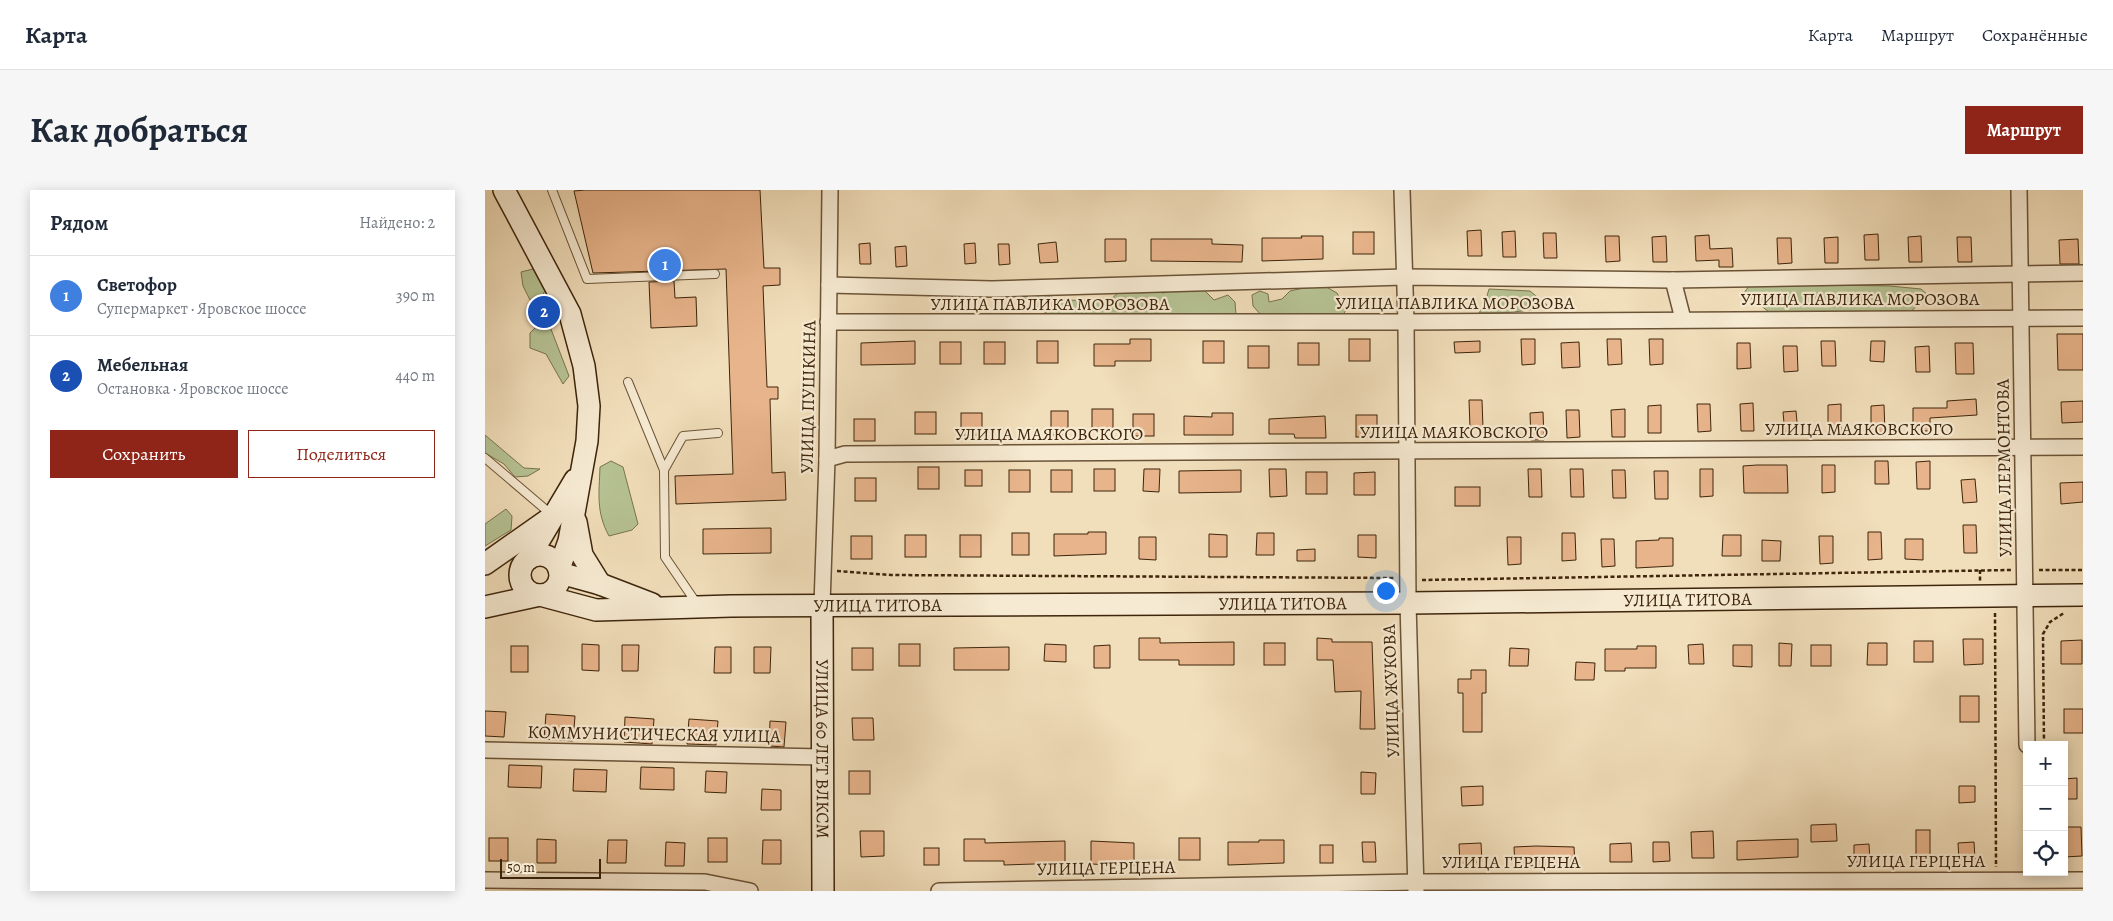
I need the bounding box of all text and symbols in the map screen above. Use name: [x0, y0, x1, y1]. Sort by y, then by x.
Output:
text: Карта: [25, 19, 87, 51]
text: Карта: [1808, 23, 1853, 47]
text: Маршрут: [1881, 23, 1954, 47]
text: Сохранённые: [1982, 23, 2088, 47]
text: Как добраться: [30, 106, 248, 154]
button: Маршрут: [1965, 106, 2083, 154]
text: Рядом: [50, 209, 108, 237]
text: Найдено: 2: [359, 212, 435, 234]
pin: 1: [649, 246, 681, 284]
text: Светофор: [97, 272, 177, 298]
text: 1: [63, 285, 69, 307]
text: 390 m: [396, 285, 435, 307]
street label: УЛИЦА ПАВЛИКА МОРОЗОВА: [1741, 287, 1980, 311]
street label: УЛИЦА ПАВЛИКА МОРОЗОВА: [1336, 291, 1575, 315]
street label: УЛИЦА ПАВЛИКА МОРОЗОВА: [931, 292, 1170, 316]
pin: 2: [528, 293, 560, 331]
text: Супермаркет · Яровское шоссе: [97, 298, 307, 320]
street label: УЛИЦА ПУШКИНА: [795, 320, 821, 474]
text: Мебельная: [97, 352, 188, 378]
text: 2: [62, 365, 70, 387]
text: 440 m: [395, 365, 435, 387]
text: Остановка · Яровское шоссе: [97, 378, 289, 400]
street label: УЛИЦА ЛЕРМОНТОВА: [1990, 378, 2018, 557]
street label: УЛИЦА МАЯКОВСКОГО: [1765, 417, 1953, 441]
street label: УЛИЦА МАЯКОВСКОГО: [1360, 420, 1548, 444]
street label: УЛИЦА МАЯКОВСКОГО: [955, 422, 1143, 446]
button: Сохранить: [50, 430, 238, 478]
button: Поделиться: [248, 430, 435, 478]
your location: [1373, 578, 1399, 604]
street label: УЛИЦА ТИТОВА: [1623, 587, 1752, 612]
street label: УЛИЦА ТИТОВА: [1218, 591, 1347, 616]
street label: УЛИЦА ТИТОВА: [813, 593, 942, 618]
street label: УЛИЦА ЖУКОВА: [1377, 623, 1405, 758]
street label: УЛИЦА 60 ЛЕТ ВЛКСМ: [810, 659, 835, 839]
street label: КОММУНИСТИЧЕСКАЯ УЛИЦА: [527, 720, 781, 748]
map controls: [2023, 741, 2068, 876]
button: +: [2023, 741, 2068, 786]
button: −: [2023, 786, 2068, 831]
button: locate: [2023, 831, 2068, 876]
street label: УЛИЦА ГЕРЦЕНА: [1847, 849, 1986, 873]
street label: УЛИЦА ГЕРЦЕНА: [1442, 850, 1581, 874]
street label: УЛИЦА ГЕРЦЕНА: [1036, 855, 1176, 881]
scale bar: [500, 856, 601, 879]
text: 50 m: [507, 858, 535, 877]

